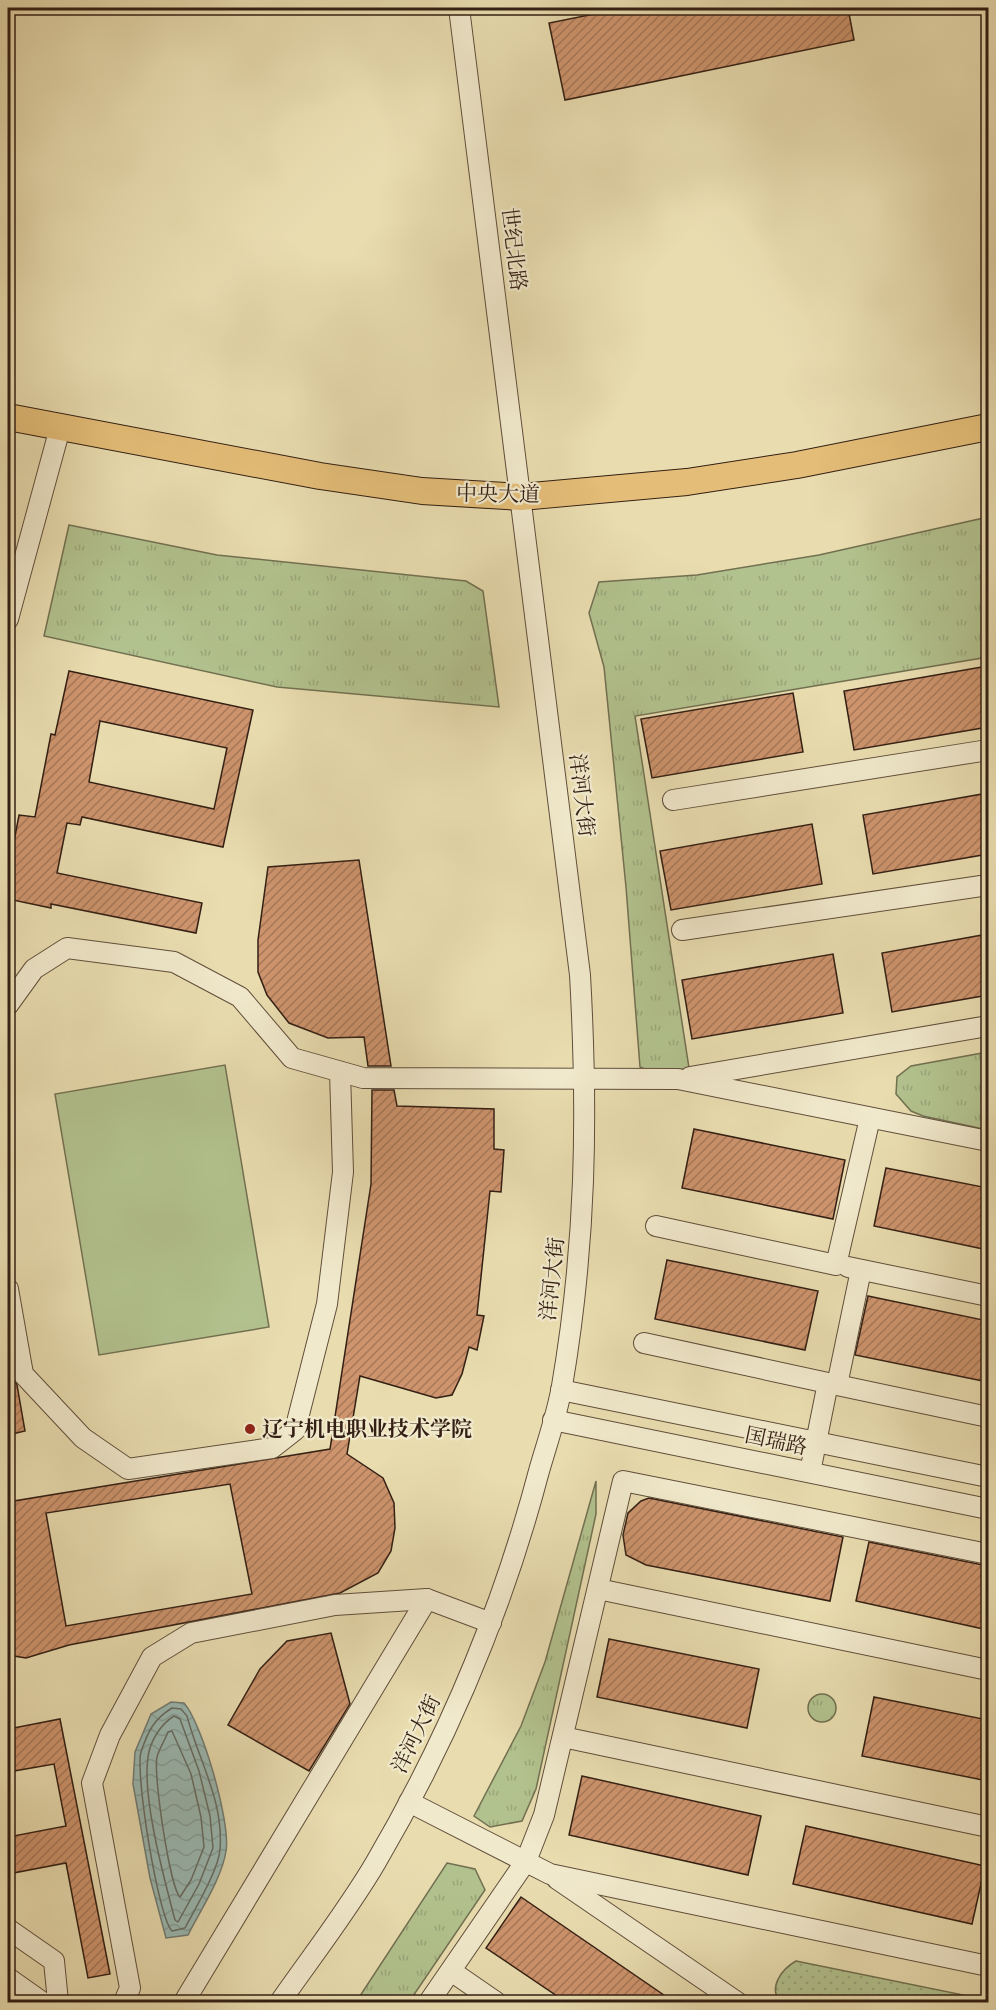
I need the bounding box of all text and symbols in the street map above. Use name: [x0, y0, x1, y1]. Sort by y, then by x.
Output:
street label: 世纪北路: [495, 206, 533, 292]
street label: 中央大道: [456, 479, 540, 509]
street label: 洋河大街: [563, 752, 601, 838]
street label: 洋河大街: [534, 1236, 570, 1322]
place label: 辽宁机电职业技术学院: [262, 1415, 472, 1443]
street label: 国瑞路: [742, 1421, 810, 1461]
marker: 辽宁机电职业技术学院: [243, 1422, 257, 1436]
street label: 洋河大街: [385, 1690, 447, 1778]

